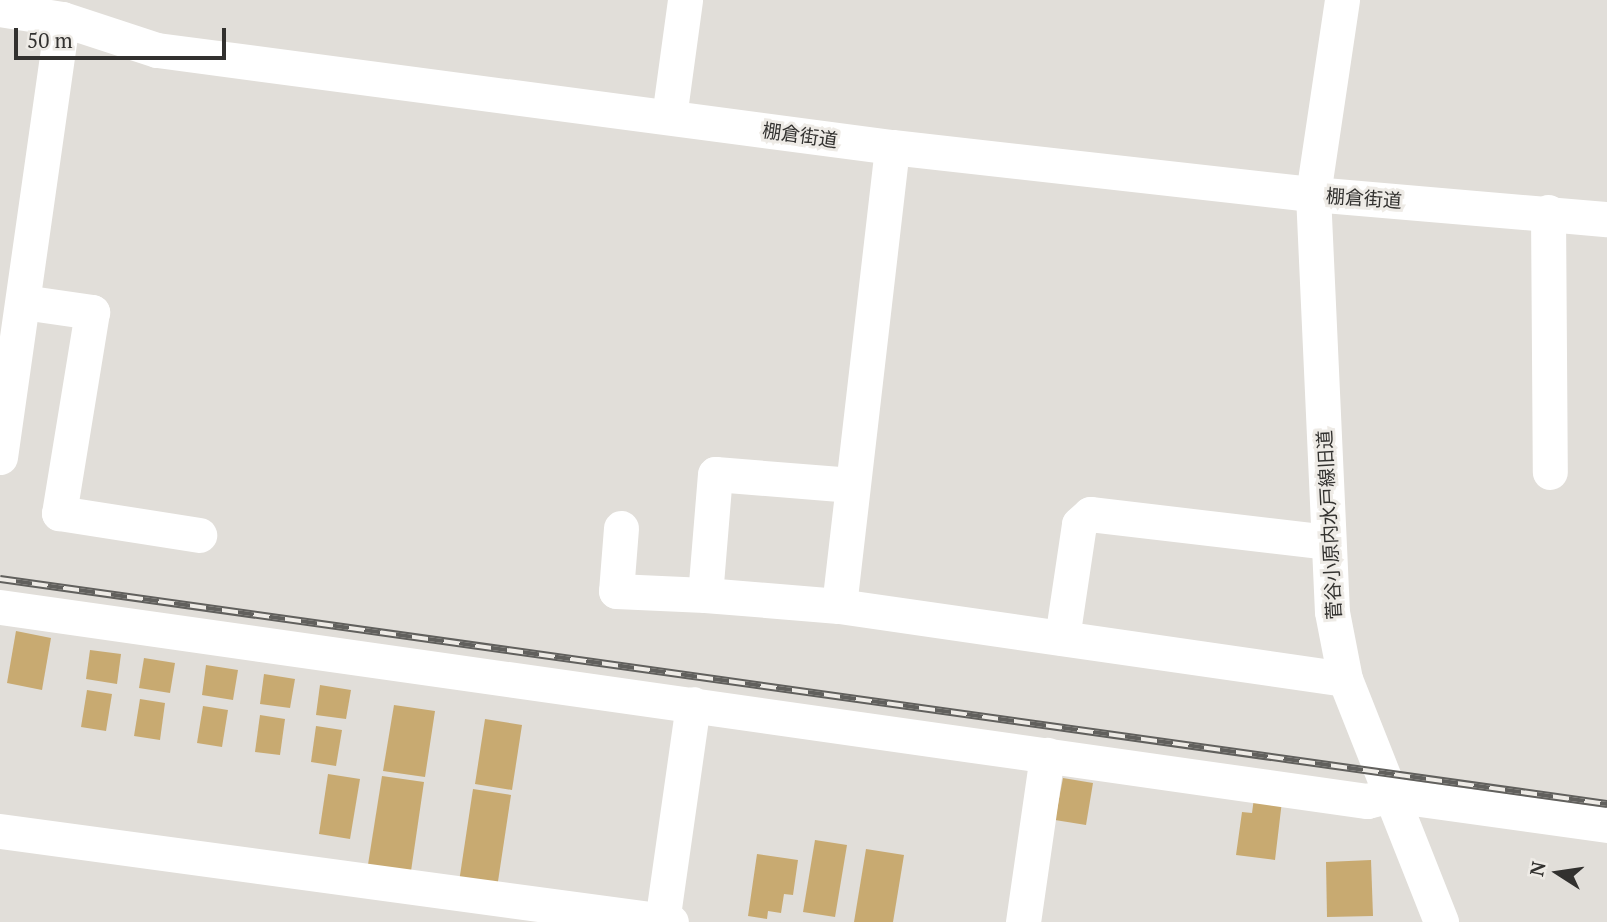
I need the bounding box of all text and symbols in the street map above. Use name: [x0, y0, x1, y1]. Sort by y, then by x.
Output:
scale bar: [18, 14, 229, 58]
text: 50 m: [27, 26, 73, 54]
street label: 棚倉街道: [761, 118, 839, 152]
street label: 棚倉街道: [1325, 184, 1403, 212]
street label: 菅谷小原内水戸線旧道: [1313, 430, 1345, 620]
north arrow: [1523, 838, 1593, 908]
text: N: [1523, 859, 1551, 878]

